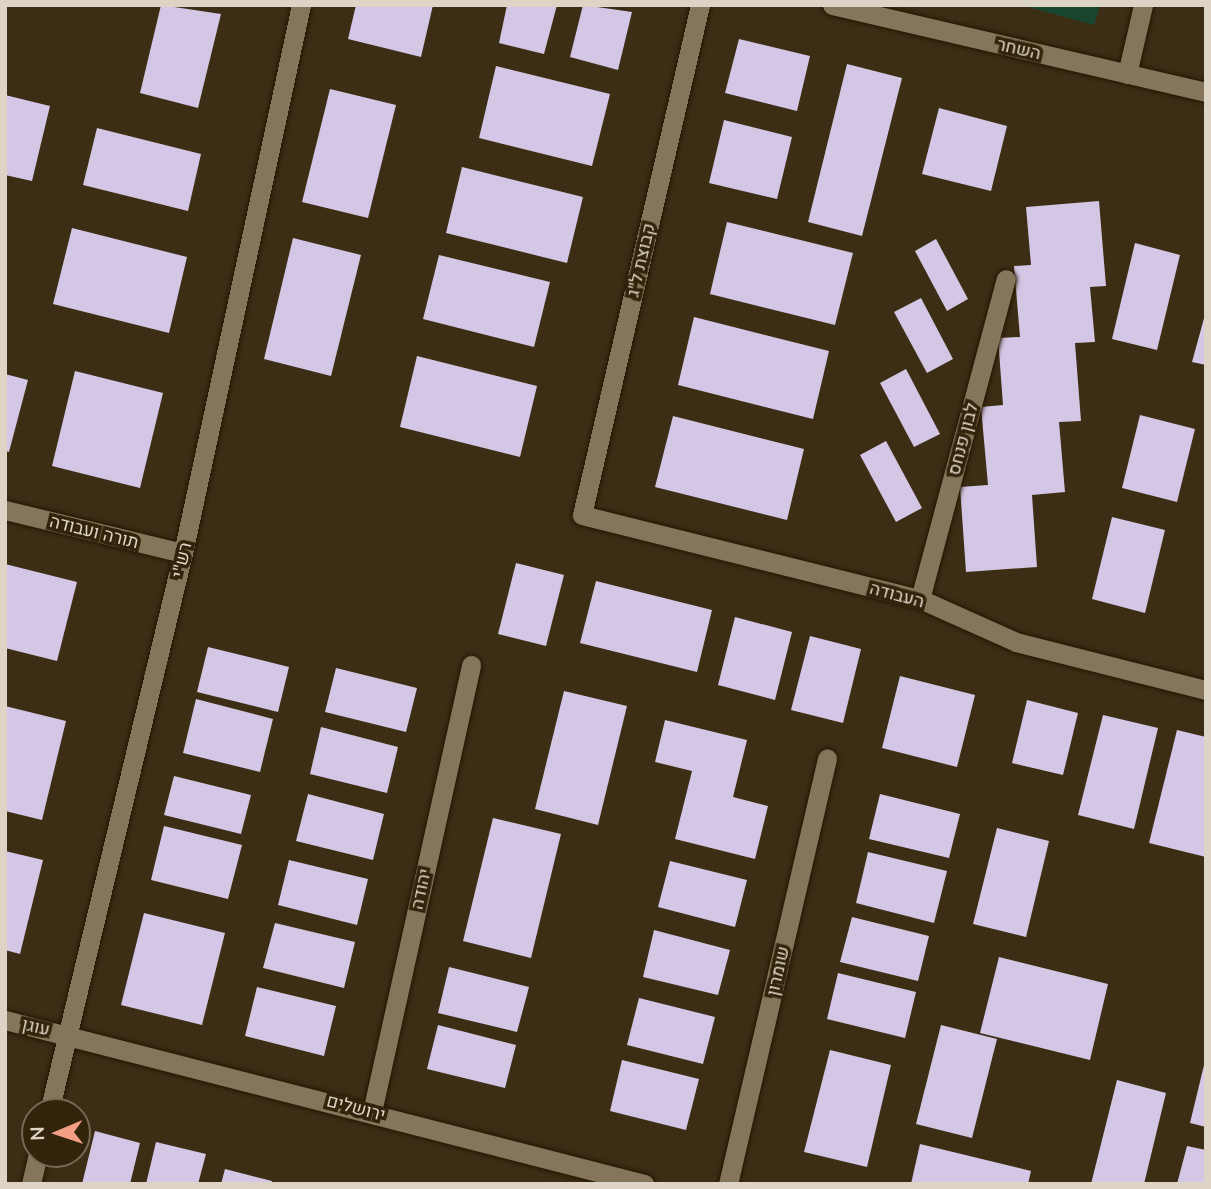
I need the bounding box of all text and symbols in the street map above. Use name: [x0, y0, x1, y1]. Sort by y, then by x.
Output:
street label: השחר: [995, 33, 1043, 65]
street label: קבוצת ל"ג: [622, 221, 660, 299]
street label: לבון פנחס: [943, 400, 983, 478]
street label: תורה ועבודה: [47, 510, 141, 554]
street label: רש"י: [167, 540, 197, 580]
street label: העבודה: [867, 577, 927, 613]
street label: יהודה: [406, 867, 436, 911]
street label: שומרון: [762, 944, 794, 998]
street label: עוגן: [20, 1013, 52, 1041]
street label: ירושלים: [324, 1090, 388, 1126]
north arrow: [21, 1098, 91, 1168]
text: N: [25, 1126, 49, 1141]

